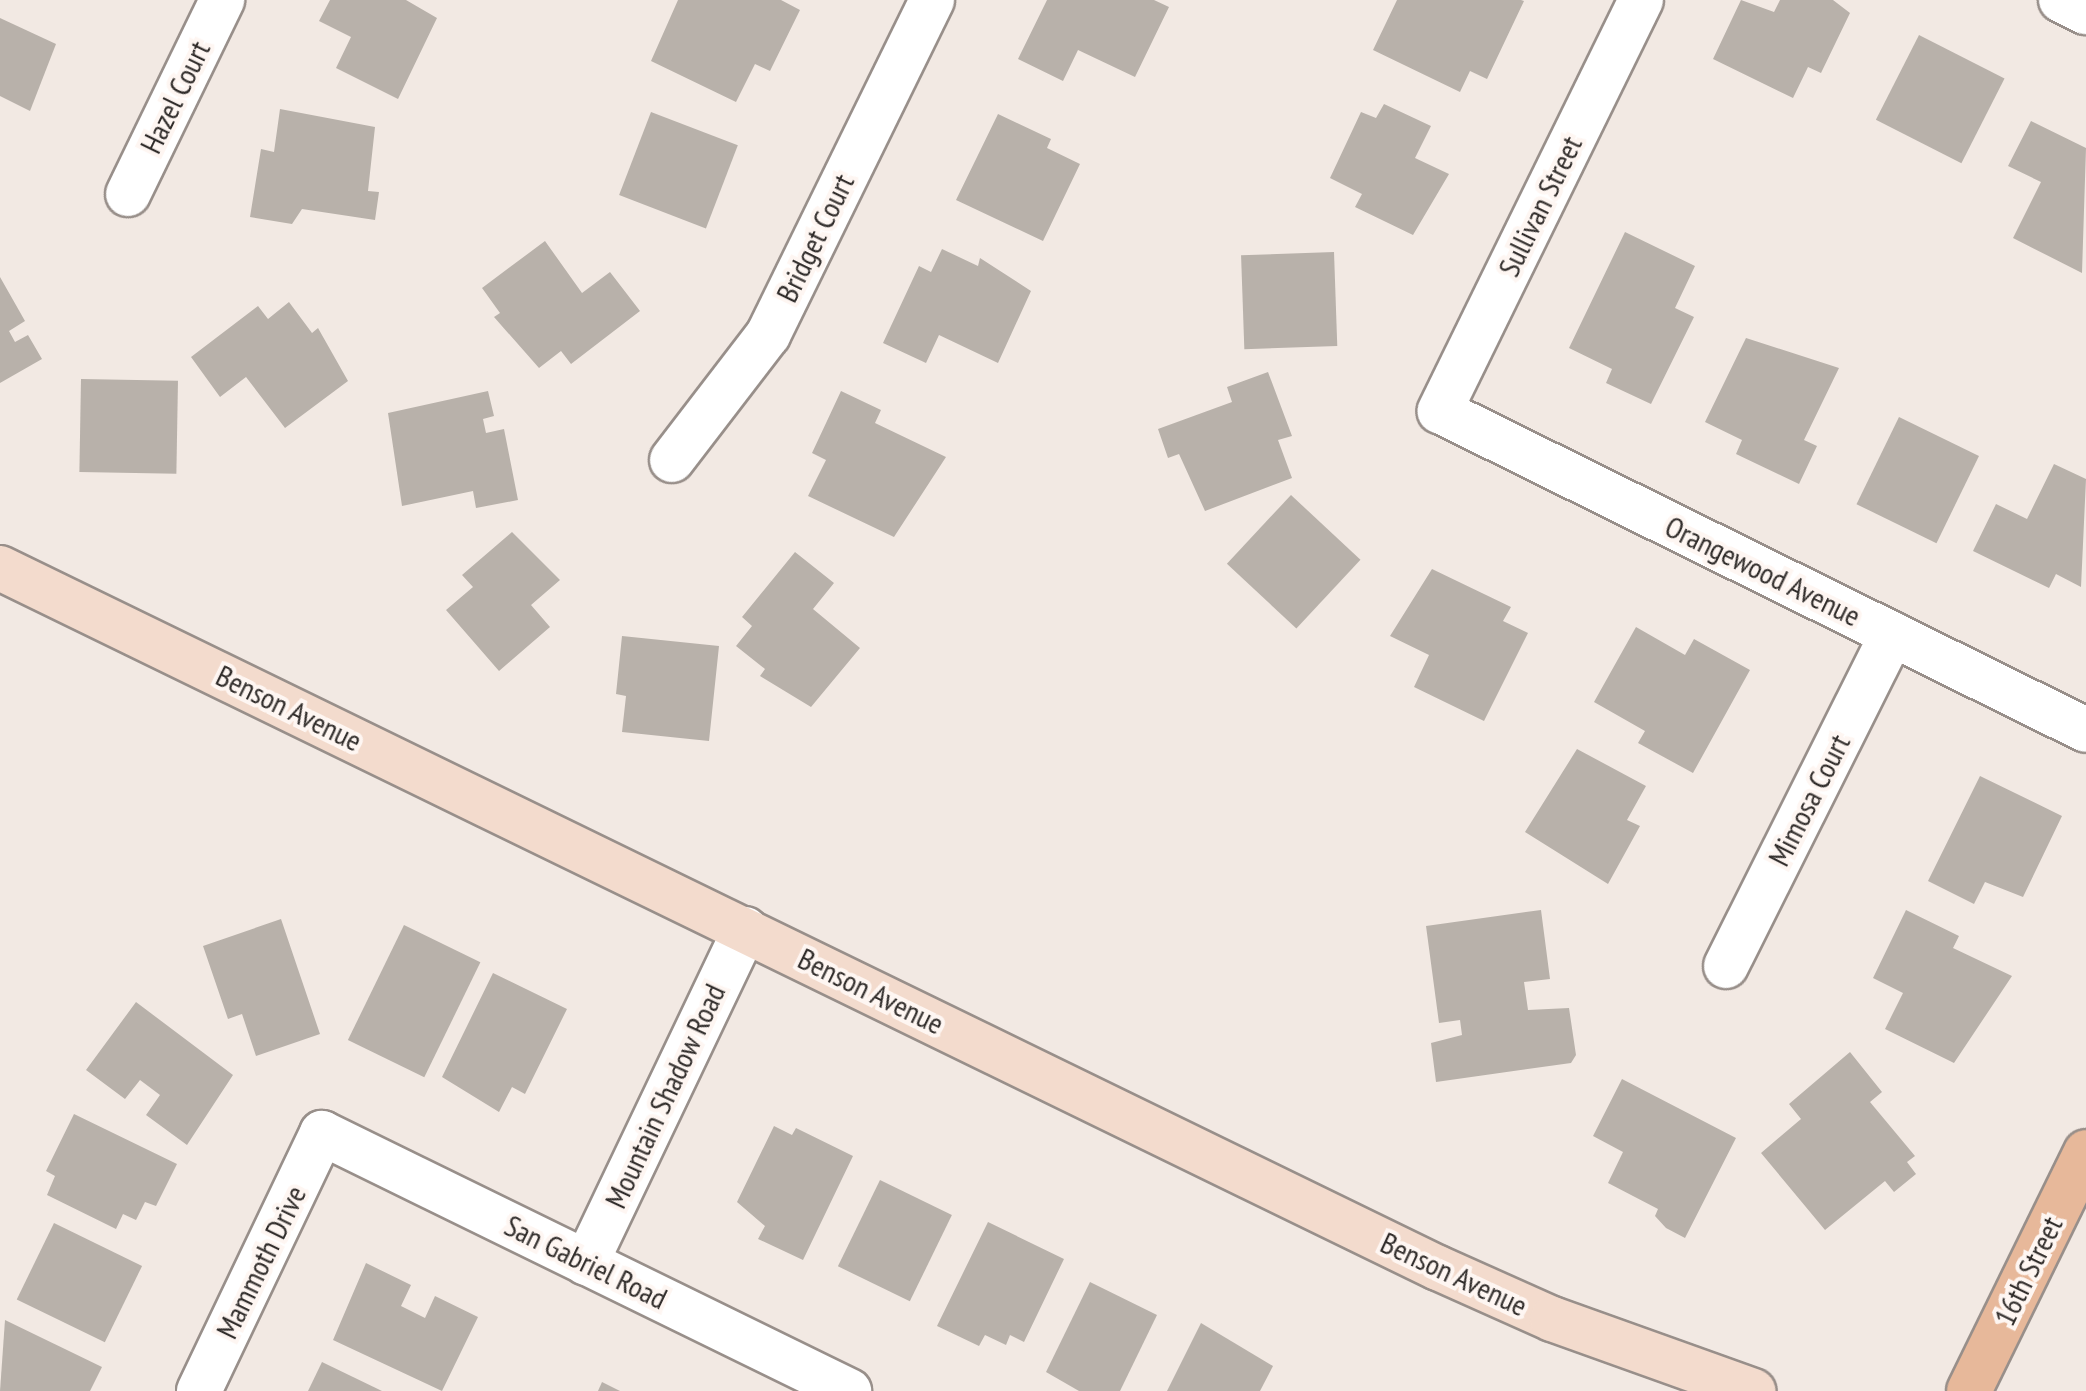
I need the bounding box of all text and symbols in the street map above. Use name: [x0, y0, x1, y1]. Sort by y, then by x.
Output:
street label: Hazel Court: [132, 35, 218, 159]
street label: Sullivan Street: [1491, 130, 1589, 282]
street label: Bridget Court: [769, 168, 861, 308]
street label: Orangewood Avenue: [1659, 508, 1867, 634]
street label: Benson Avenue: [210, 657, 368, 759]
street label: Mimosa Court: [1761, 728, 1857, 872]
street label: Benson Avenue: [792, 940, 950, 1042]
street label: Mountain Shadow Road: [597, 978, 733, 1214]
street label: Mammoth Drive: [209, 1180, 313, 1344]
street label: San Gabriel Road: [499, 1207, 673, 1317]
street label: 16th Street: [1986, 1211, 2070, 1331]
street label: Benson Avenue: [1375, 1224, 1533, 1324]

